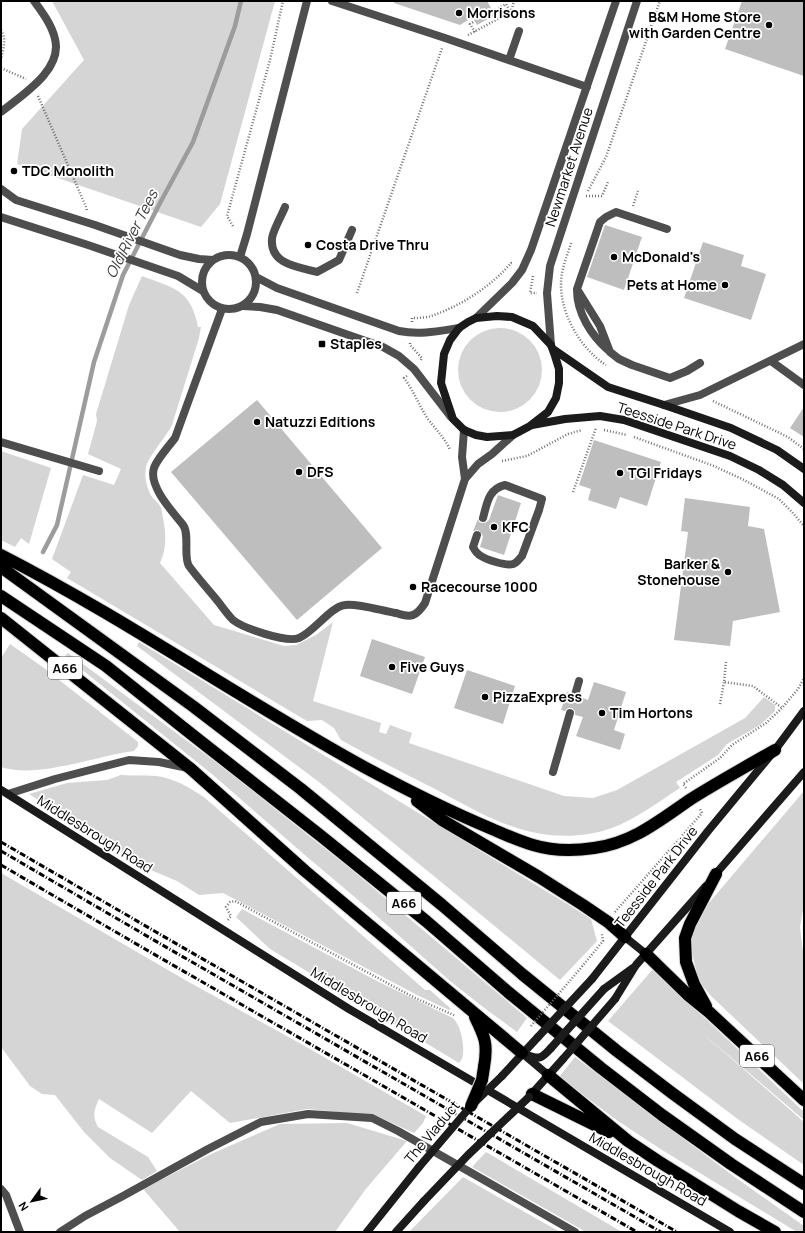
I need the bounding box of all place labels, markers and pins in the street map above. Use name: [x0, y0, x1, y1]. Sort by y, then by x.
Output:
place label: Morrisons: [467, 3, 536, 22]
place label: B&M Home Store with Garden Centre: [629, 7, 761, 42]
marker: Morrisons: [454, 8, 464, 18]
marker: B&M Home Store with Garden Centre: [764, 20, 774, 30]
place label: TDC Monolith: [22, 161, 114, 180]
marker: TDC Monolith: [9, 166, 19, 176]
place label: Costa Drive Thru: [316, 235, 429, 254]
marker: Costa Drive Thru: [303, 240, 313, 250]
place label: McDonald's: [622, 247, 700, 266]
marker: McDonald's: [609, 252, 619, 262]
place label: Pets at Home: [627, 275, 717, 294]
marker: Pets at Home: [720, 280, 730, 290]
place label: Staples: [330, 334, 382, 353]
marker: Staples: [317, 339, 327, 349]
place label: Natuzzi Editions: [265, 412, 376, 431]
marker: Natuzzi Editions: [252, 417, 262, 427]
place label: DFS: [307, 462, 333, 481]
place label: TGI Fridays: [628, 463, 702, 482]
marker: DFS: [294, 467, 304, 477]
marker: TGI Fridays: [615, 468, 625, 478]
place label: KFC: [502, 517, 529, 536]
marker: KFC: [489, 522, 499, 532]
place label: Barker & Stonehouse: [637, 554, 721, 589]
marker: Barker & Stonehouse: [723, 567, 733, 577]
place label: Racecourse 1000: [421, 577, 538, 596]
marker: Racecourse 1000: [408, 582, 418, 592]
place label: Five Guys: [400, 657, 465, 676]
marker: Five Guys: [387, 662, 397, 672]
place label: PizzaExpress: [493, 687, 582, 706]
marker: PizzaExpress: [480, 692, 490, 702]
place label: Tim Hortons: [610, 703, 693, 722]
marker: Tim Hortons: [597, 708, 607, 718]

